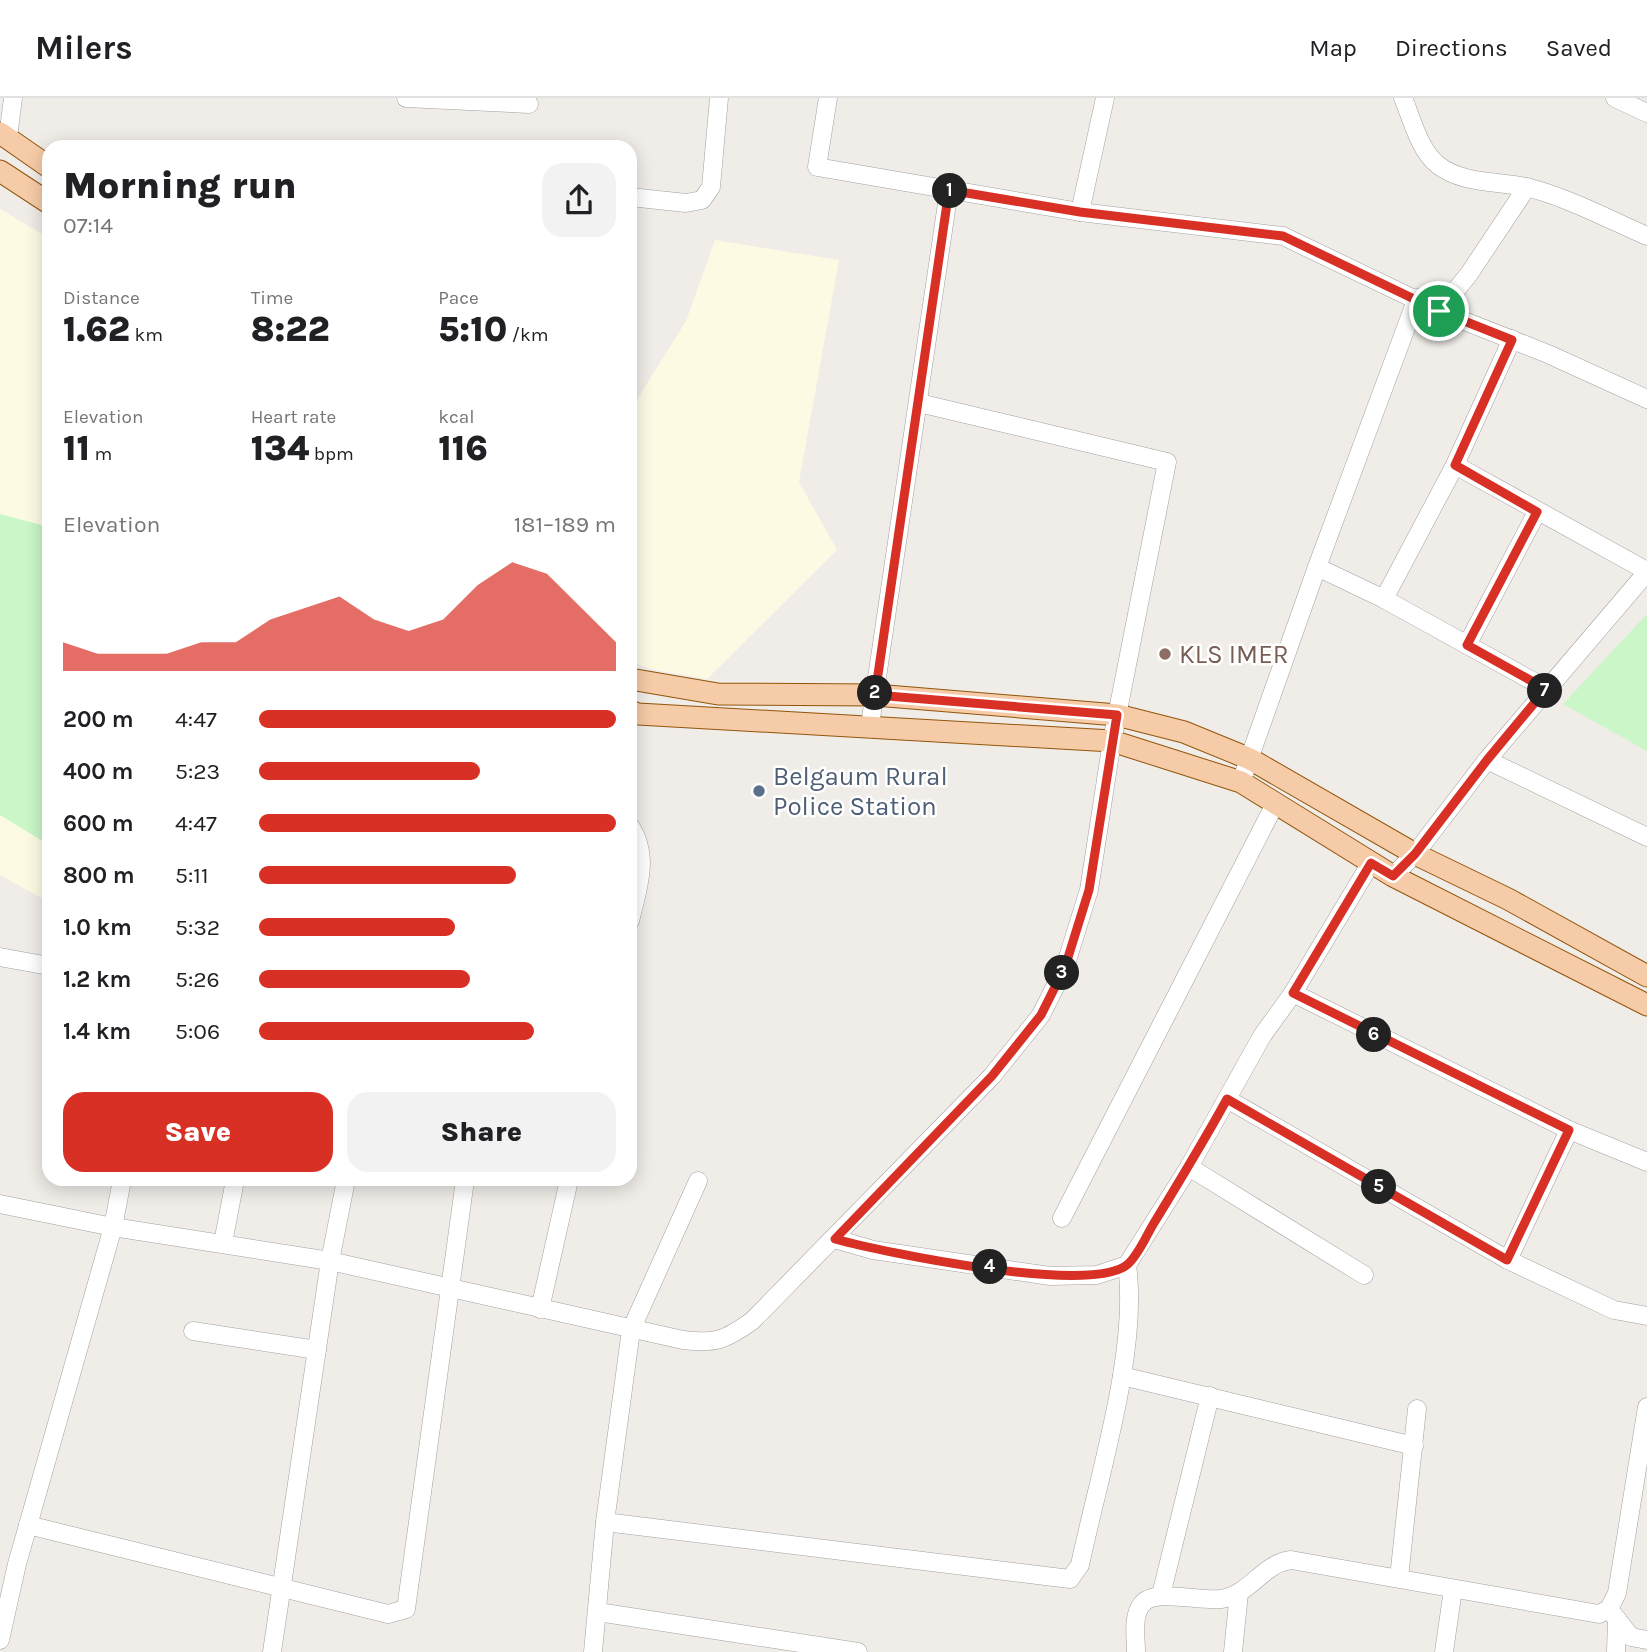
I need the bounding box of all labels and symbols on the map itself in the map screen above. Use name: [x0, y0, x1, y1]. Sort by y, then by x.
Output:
pin: 1: [932, 174, 968, 208]
pin: [1409, 281, 1469, 341]
place label: KLS IMER: [1179, 639, 1289, 670]
marker: KLS IMER: [1157, 646, 1173, 662]
pin: 7: [1528, 674, 1562, 708]
pin: 2: [858, 676, 892, 710]
place label: Belgaum Rural Police Station: [773, 761, 948, 822]
marker: Belgaum Rural Police Station: [751, 783, 767, 799]
pin: 3: [1044, 956, 1080, 990]
pin: 6: [1356, 1018, 1392, 1052]
pin: 5: [1362, 1170, 1396, 1204]
pin: 4: [972, 1250, 1007, 1284]

